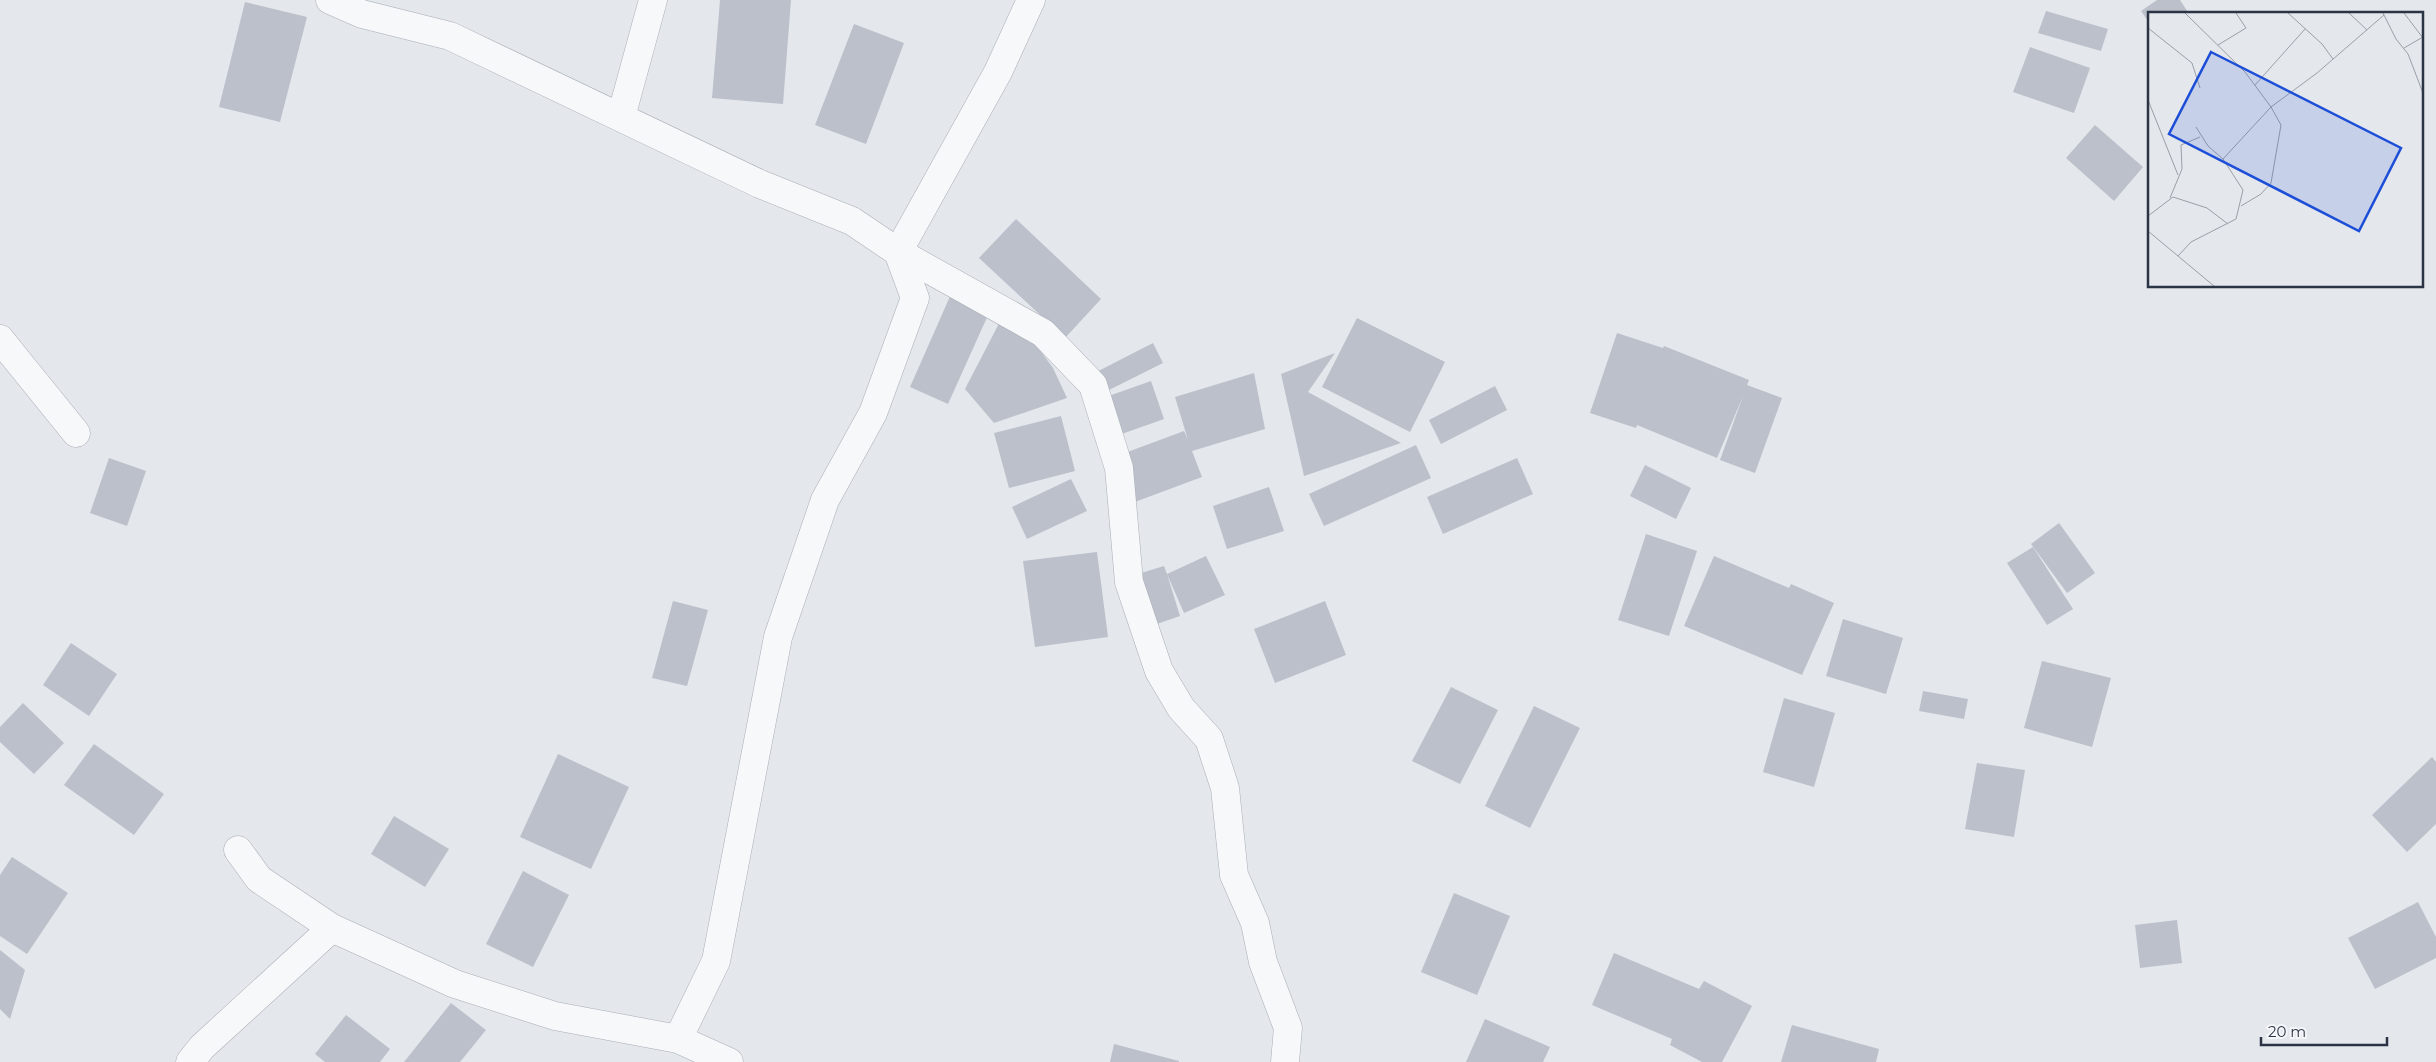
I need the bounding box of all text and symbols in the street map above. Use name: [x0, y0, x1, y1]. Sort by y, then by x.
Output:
inset map: [2148, 12, 2424, 288]
scale bar: [2261, 1014, 2387, 1046]
text: 20 m: [2268, 1022, 2306, 1041]

